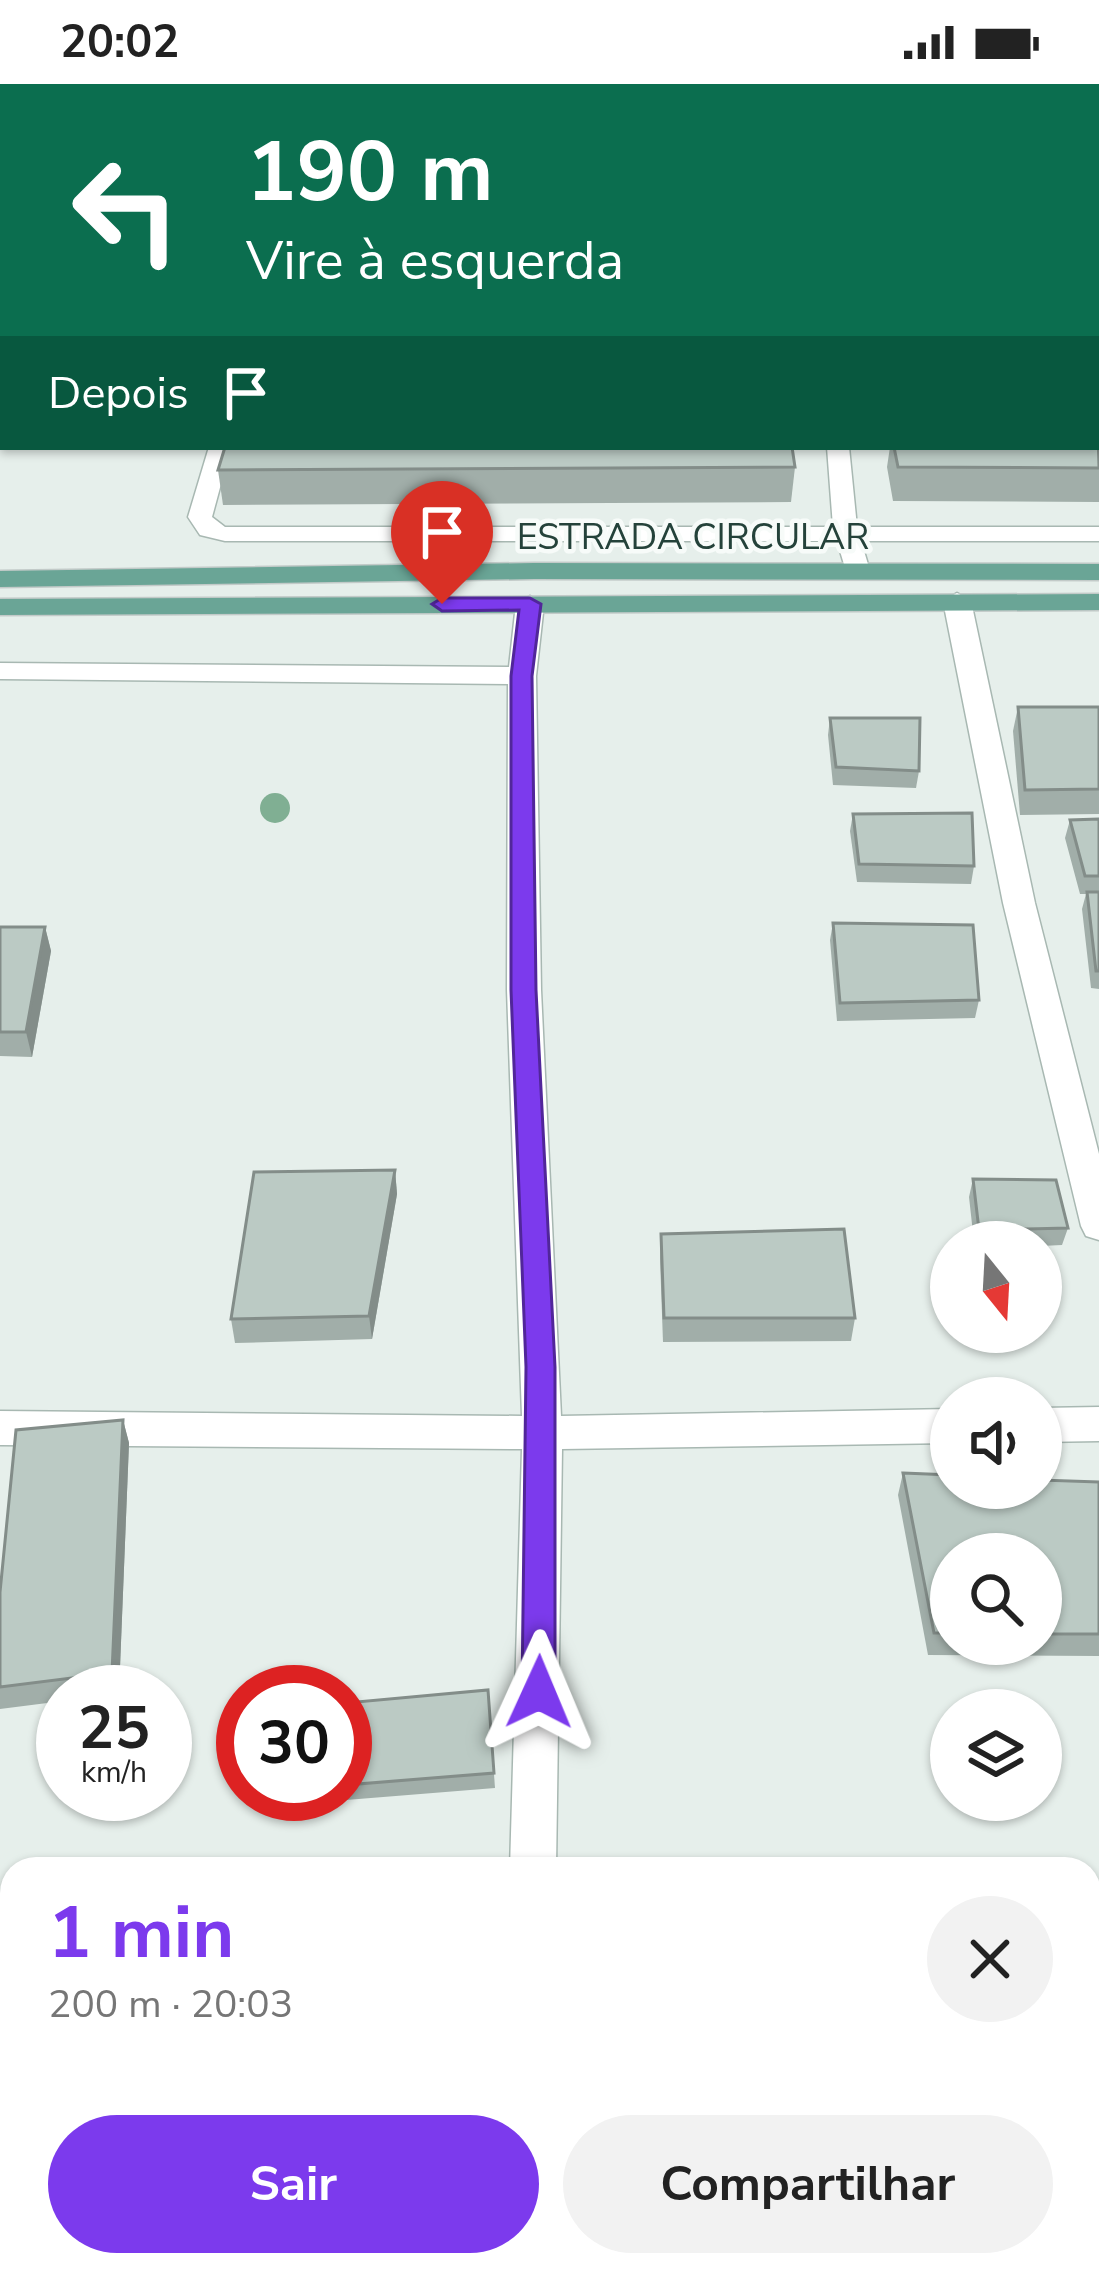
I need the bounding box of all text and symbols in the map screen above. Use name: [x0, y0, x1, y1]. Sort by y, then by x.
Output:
text: 20:02: [60, 12, 179, 73]
text: 190 m: [246, 115, 494, 230]
icon: left: [48, 132, 204, 288]
text: Vire à esquerda: [246, 224, 624, 298]
icon: arrive: [213, 360, 279, 426]
text: Depois: [48, 363, 189, 424]
pin: [391, 481, 493, 604]
icon: arrive: [409, 499, 475, 565]
street label: ESTRADA CIRCULAR: [517, 513, 869, 562]
north arrow: [930, 1221, 1062, 1353]
map controls: [930, 1221, 1062, 1821]
button: sound: [930, 1377, 1062, 1509]
button: search: [930, 1533, 1062, 1665]
position arrow: [476, 1629, 602, 1755]
speed limit sign: 30: [216, 1665, 372, 1821]
text: 25: [78, 1687, 150, 1769]
button: layers: [930, 1689, 1062, 1821]
text: km/h: [81, 1752, 147, 1793]
text: 1 min: [48, 1884, 234, 1982]
button: close: [927, 1896, 1053, 2022]
text: 200 m · 20:03: [48, 1978, 293, 2031]
button: Sair: [48, 2115, 539, 2253]
button: Compartilhar: [563, 2115, 1053, 2253]

